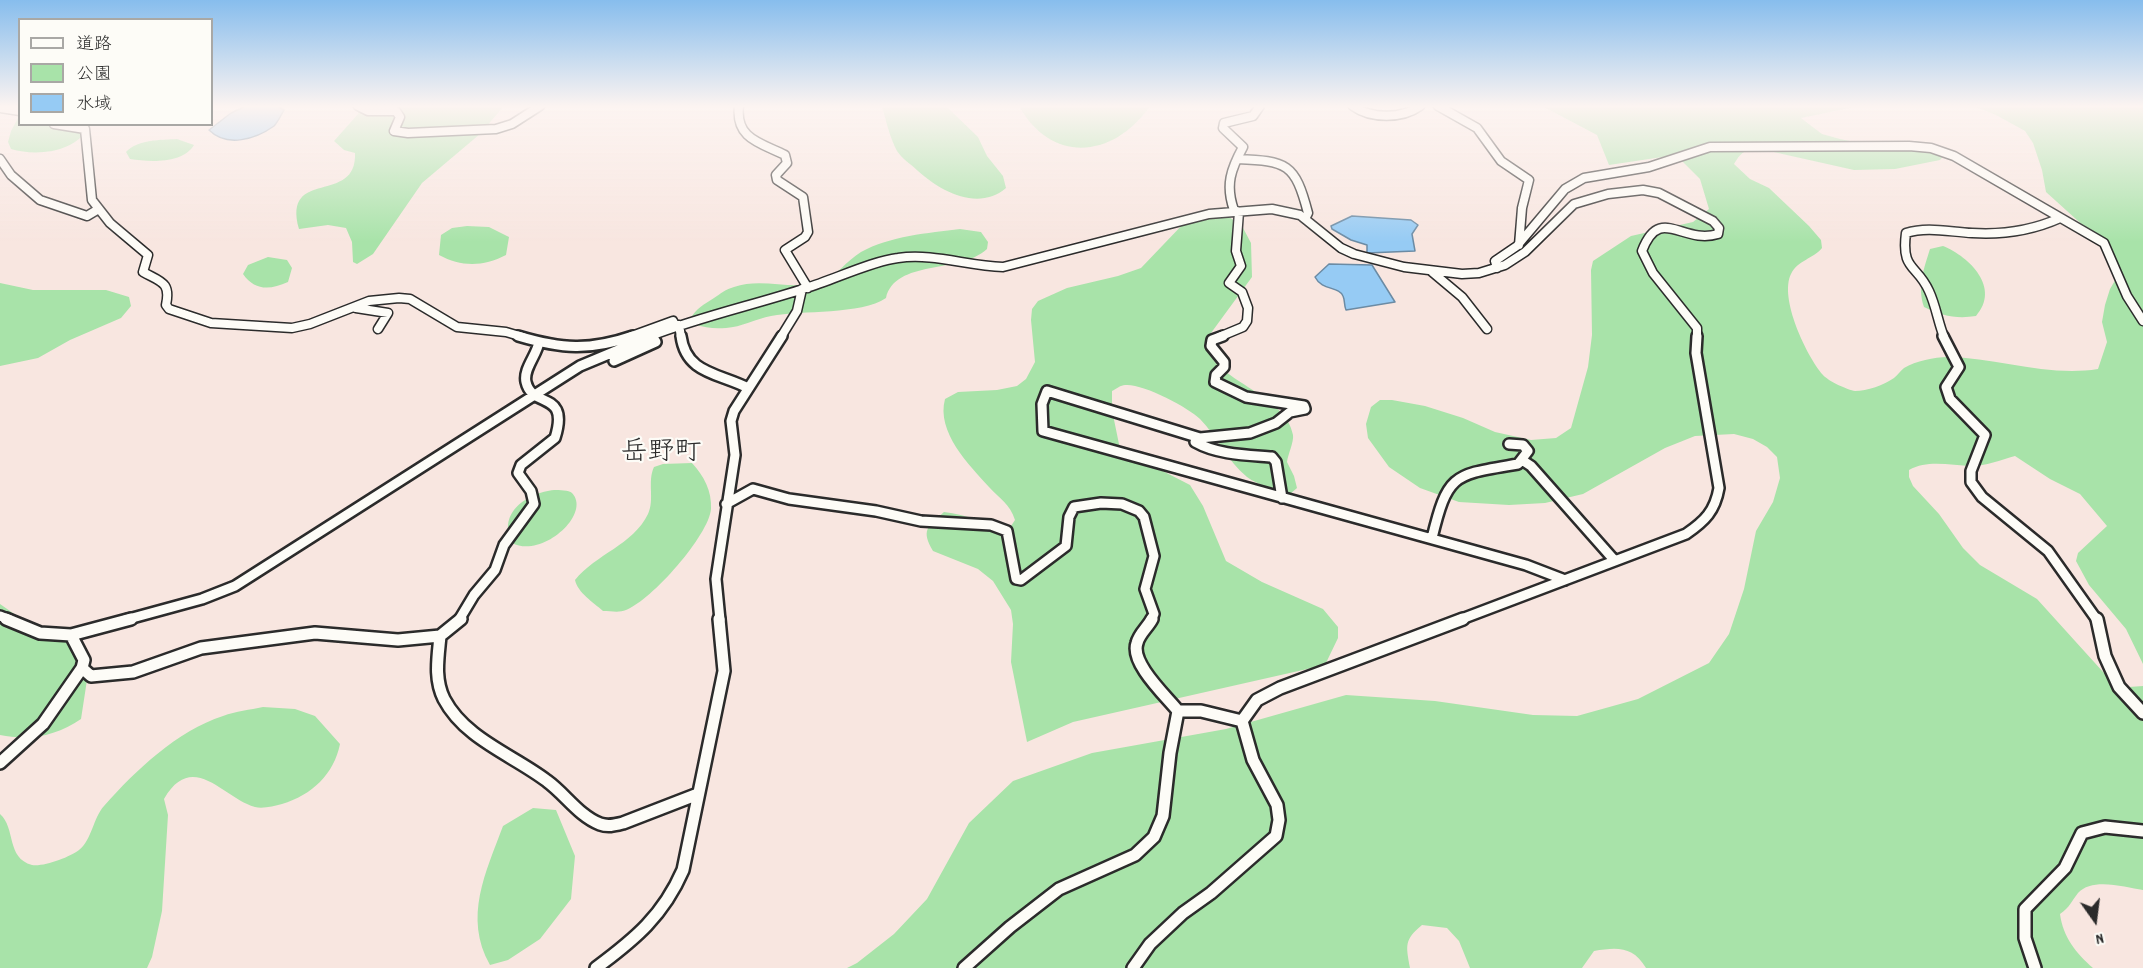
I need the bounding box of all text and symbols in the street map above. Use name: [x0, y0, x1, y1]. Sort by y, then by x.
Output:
legend: [18, 18, 213, 126]
text: 道路: [76, 33, 112, 58]
text: 公園: [76, 63, 112, 88]
text: 水域: [76, 93, 112, 118]
district label: 岳野町: [621, 439, 701, 471]
north arrow: [2065, 890, 2125, 950]
text: N: [2093, 926, 2106, 950]

